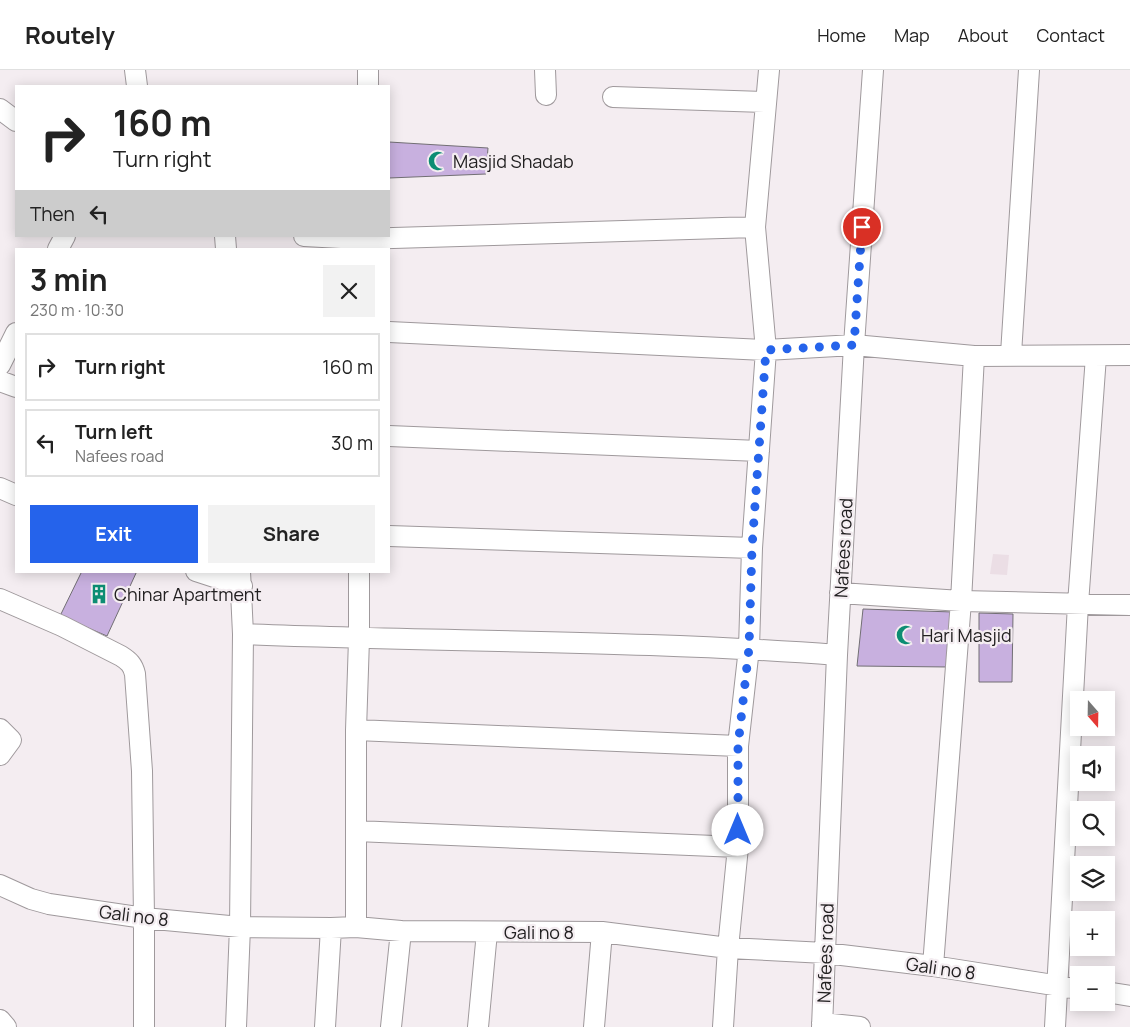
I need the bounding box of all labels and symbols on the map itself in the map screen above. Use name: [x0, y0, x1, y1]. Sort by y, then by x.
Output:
place label: Masjid Shadab: [453, 149, 574, 173]
mosque icon: Masjid Shadab: [427, 150, 449, 172]
pin: [841, 206, 883, 248]
street label: Nafees road: [828, 497, 858, 599]
place label: Chinar Apartment: [114, 582, 262, 606]
building icon: Chinar Apartment: [88, 583, 110, 605]
place label: Hari Masjid: [921, 623, 1012, 647]
mosque icon: Hari Masjid: [895, 624, 917, 646]
north arrow: [1070, 691, 1115, 736]
position arrow: [711, 803, 763, 855]
street label: Gali no 8: [98, 899, 170, 931]
street label: Nafees road: [811, 903, 839, 1003]
street label: Gali no 8: [504, 920, 574, 944]
street label: Gali no 8: [905, 951, 977, 985]

